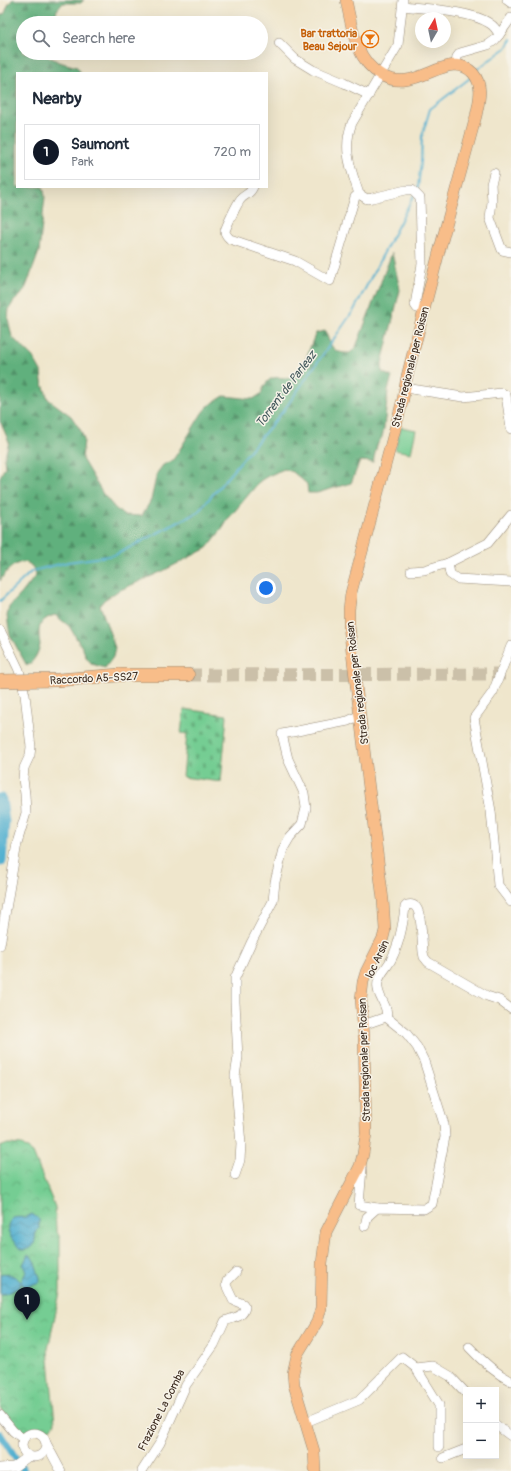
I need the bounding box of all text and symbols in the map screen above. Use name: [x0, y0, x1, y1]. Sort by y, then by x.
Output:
north arrow: [415, 12, 451, 48]
search box: [16, 16, 268, 60]
icon: search: [30, 27, 52, 49]
place label: Bar trattoria Beau Sejour: [300, 27, 358, 53]
text: Search here: [62, 29, 135, 48]
bar icon: Bar trattoria Beau Sejour: [360, 29, 380, 49]
text: Nearby: [32, 88, 81, 109]
text: Saumont: [71, 135, 129, 154]
text: 1: [43, 144, 49, 160]
text: 720 m: [214, 144, 251, 160]
text: Park: [71, 154, 94, 170]
street label: Strada regionale per Roisan: [389, 305, 432, 429]
water label: Torrent de Parleaz: [253, 347, 321, 430]
your location: [256, 578, 276, 598]
street label: Strada regionale per Roisan: [343, 621, 372, 745]
street label: Raccordo A5-SS27: [50, 670, 139, 687]
street label: loc Arsin: [363, 938, 392, 980]
street label: Strada regionale per Roisan: [356, 998, 373, 1122]
pin: 1: [14, 1287, 40, 1320]
street label: Frazione La Comba: [135, 1367, 188, 1453]
map controls: [463, 1387, 499, 1459]
button: +: [463, 1387, 499, 1423]
button: −: [463, 1423, 499, 1459]

